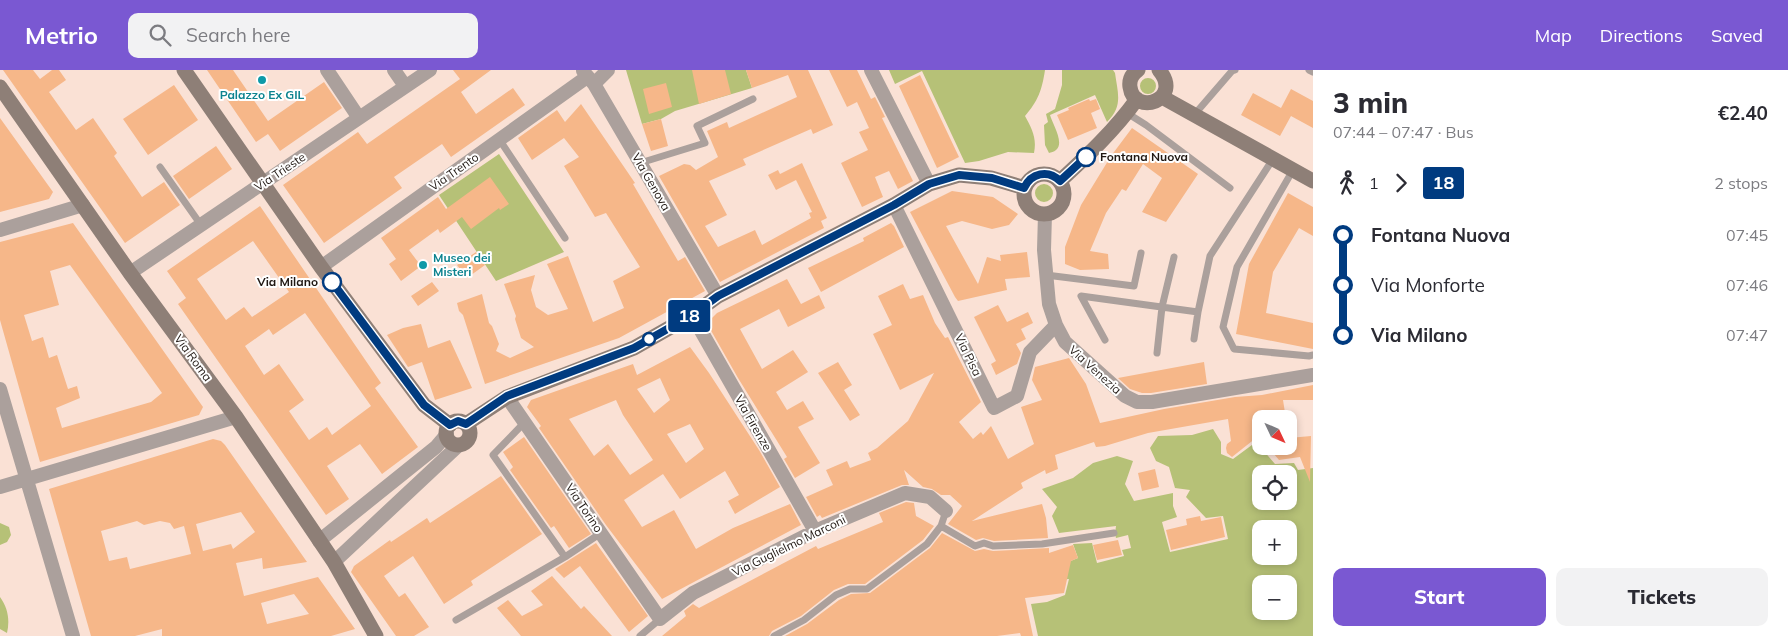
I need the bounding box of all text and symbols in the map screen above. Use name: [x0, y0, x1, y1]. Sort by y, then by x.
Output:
search box: [128, 13, 478, 58]
text: Metrio: [25, 20, 98, 50]
icon: search: [146, 21, 174, 49]
text: Search here: [186, 23, 290, 47]
text: Map: [1535, 24, 1572, 47]
text: Directions: [1600, 24, 1683, 47]
text: Saved: [1711, 24, 1763, 47]
marker: Palazzo Ex GIL: [256, 74, 268, 86]
text: 3 min: [1333, 85, 1408, 120]
place label: Palazzo Ex GIL: [220, 87, 305, 102]
text: €2.40: [1718, 101, 1768, 125]
text: 07:44 – 07:47 · Bus: [1333, 122, 1474, 142]
marker: Fontana Nuova: [1076, 147, 1096, 167]
street label: Via Trieste: [251, 149, 308, 194]
street label: Via Trento: [426, 149, 481, 194]
place label: Fontana Nuova: [1100, 149, 1188, 164]
street label: Via Genova: [629, 150, 674, 213]
icon: walk: [1333, 169, 1361, 197]
icon: forward: [1387, 169, 1415, 197]
text: 18: [1433, 171, 1454, 194]
text: 1: [1369, 173, 1379, 193]
text: 2 stops: [1714, 173, 1768, 193]
text: Fontana Nuova: [1371, 223, 1510, 247]
text: 07:45: [1726, 225, 1768, 245]
place label: Museo dei Misteri: [433, 250, 491, 279]
marker: Museo dei Misteri: [417, 259, 429, 271]
marker: Via Milano: [322, 272, 342, 292]
text: Via Monforte: [1371, 273, 1485, 297]
place label: Via Milano: [256, 274, 318, 289]
text: 07:46: [1726, 275, 1768, 295]
line badge: 18: [666, 300, 712, 332]
text: 18: [678, 304, 700, 327]
text: Via Milano: [1371, 323, 1468, 347]
text: 07:47: [1726, 325, 1768, 345]
street label: Via Roma: [171, 331, 215, 384]
street label: Via Pisa: [952, 331, 985, 378]
unlabelled marker: [642, 332, 656, 346]
street label: Via Venezia: [1066, 342, 1125, 397]
street label: Via Firenze: [732, 392, 775, 453]
north arrow: [1252, 410, 1298, 455]
map controls: [1252, 410, 1297, 620]
button: locate: [1252, 465, 1297, 510]
street label: Via Torino: [563, 480, 606, 535]
street label: Via Guglielmo Marconi: [730, 511, 848, 580]
button: +: [1252, 520, 1297, 565]
button: Start: [1333, 568, 1546, 626]
button: Tickets: [1556, 568, 1768, 626]
button: −: [1252, 575, 1297, 620]

